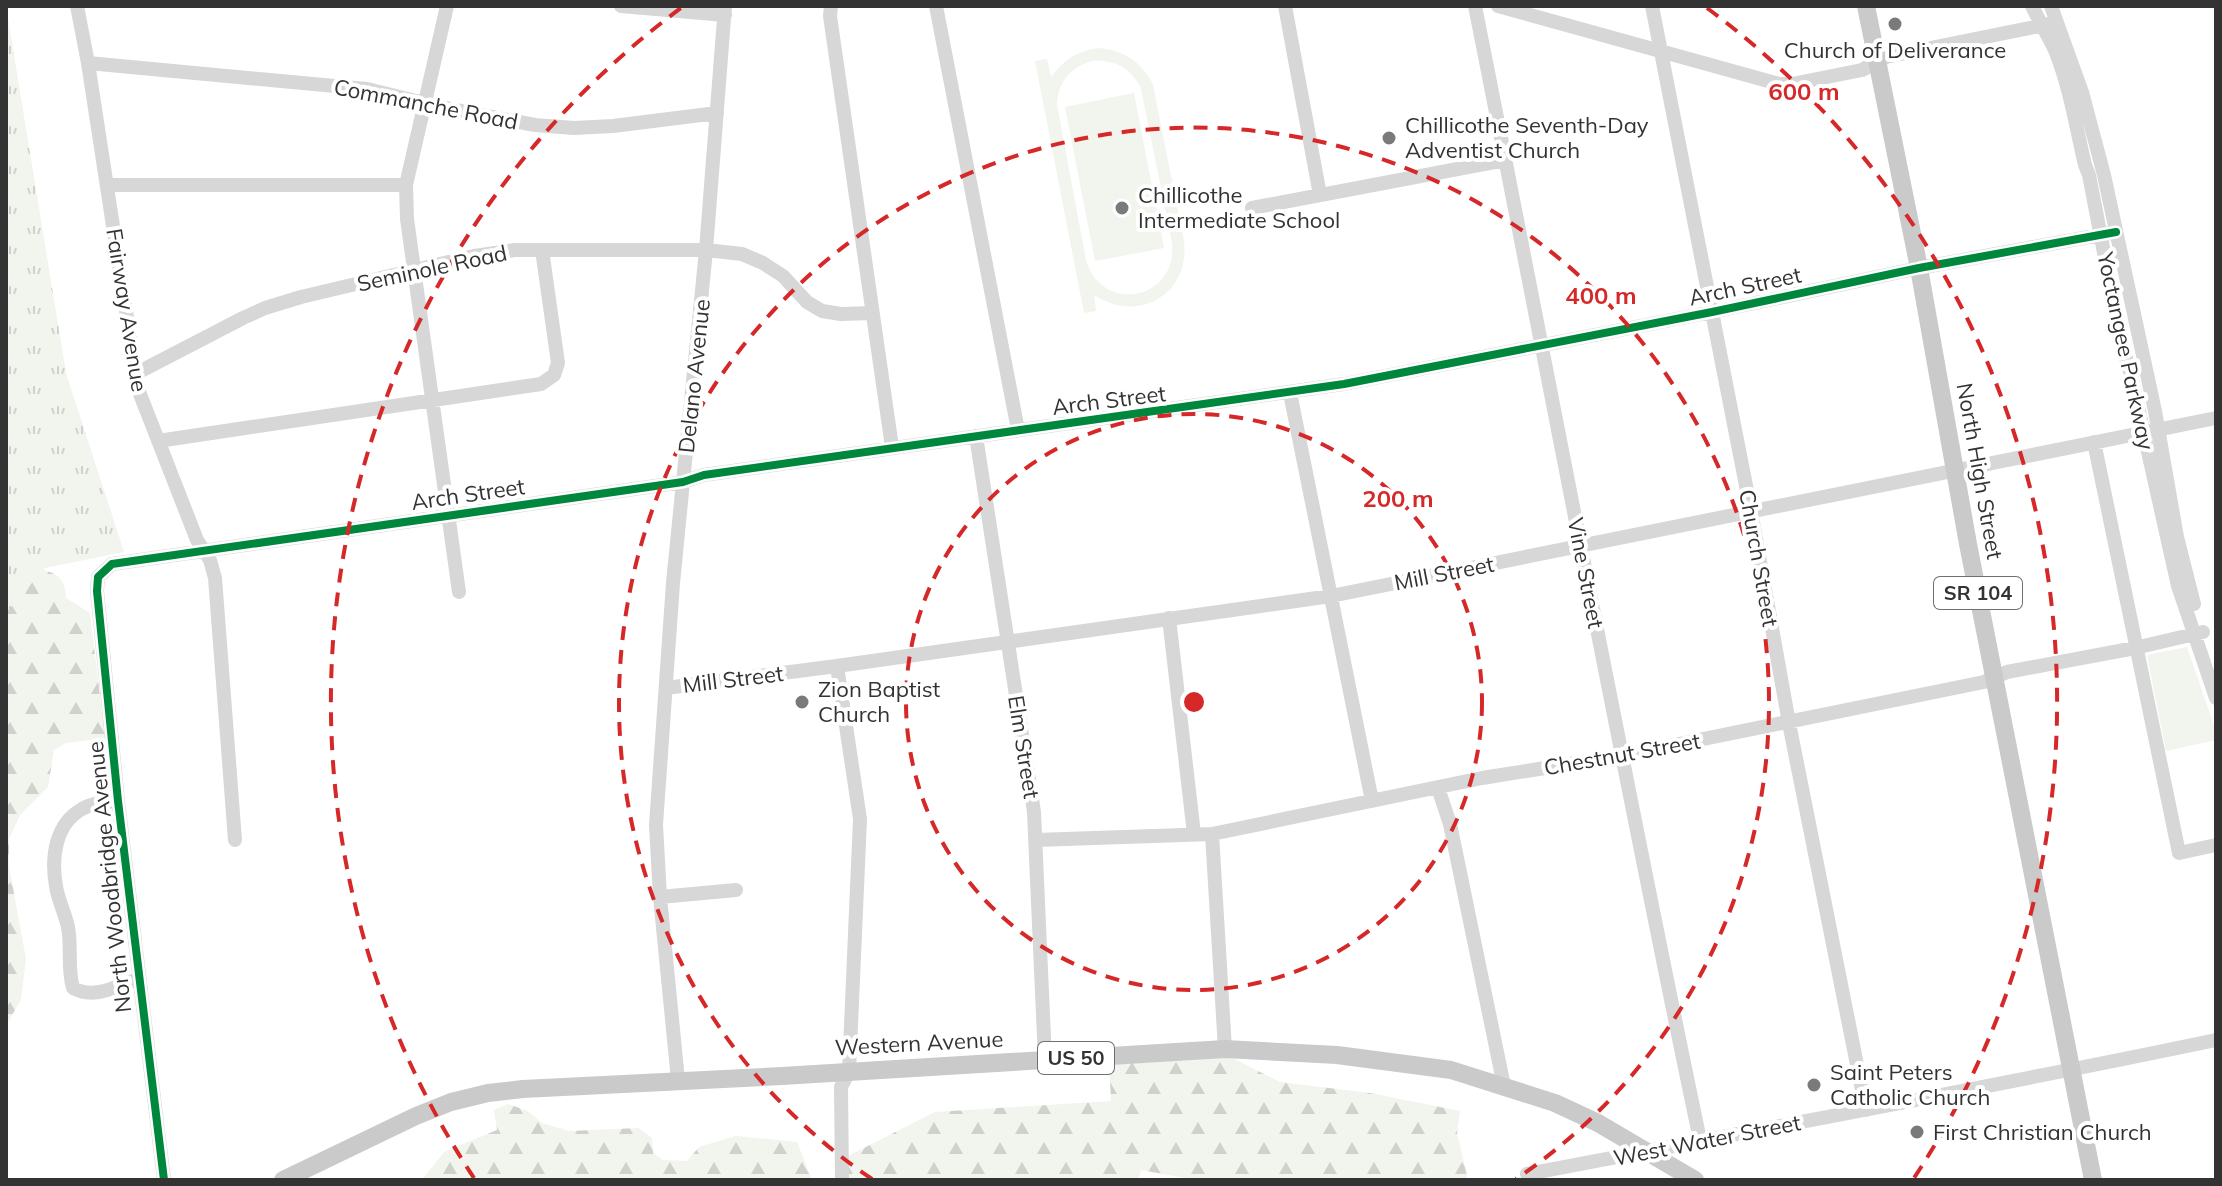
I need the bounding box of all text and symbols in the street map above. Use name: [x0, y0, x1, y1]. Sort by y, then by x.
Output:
marker: Church of Deliverance: [1886, 15, 1904, 33]
place label: Church of Deliverance: [1784, 36, 2006, 64]
street label: Commanche Road: [332, 72, 520, 136]
text: 600 m: [1768, 76, 1840, 106]
place label: Chillicothe Seventh-Day Adventist Church: [1405, 111, 1649, 164]
marker: Chillicothe Seventh-Day Adventist Church: [1380, 129, 1398, 147]
place label: Chillicothe Intermediate School: [1138, 181, 1340, 234]
marker: Chillicothe Intermediate School: [1113, 199, 1131, 217]
street label: Fairway Avenue: [100, 226, 154, 394]
street label: Seminole Road: [354, 238, 510, 298]
street label: Yoctangee Parkway: [2091, 249, 2161, 453]
street label: Arch Street: [1686, 260, 1804, 312]
text: 400 m: [1565, 280, 1637, 310]
street label: Delano Avenue: [672, 298, 716, 454]
street label: Arch Street: [1051, 379, 1168, 421]
street label: North High Street: [1951, 381, 2009, 562]
street label: Arch Street: [409, 472, 527, 516]
text: 200 m: [1362, 483, 1434, 513]
street label: Church Street: [1733, 487, 1785, 629]
street label: Vine Street: [1562, 515, 1610, 631]
street label: Mill Street: [1392, 550, 1497, 596]
road number: SR 104: [1934, 577, 2022, 609]
street label: Mill Street: [681, 659, 785, 699]
place label: Zion Baptist Church: [818, 675, 941, 728]
centre of rings: [1180, 688, 1208, 716]
marker: Zion Baptist Church: [793, 693, 811, 711]
street label: Elm Street: [1002, 693, 1046, 801]
street label: Chestnut Street: [1542, 726, 1703, 782]
street label: North Woodbridge Avenue: [81, 740, 137, 1014]
street label: Western Avenue: [834, 1025, 1004, 1061]
road number: US 50: [1038, 1042, 1114, 1074]
place label: Saint Peters Catholic Church: [1830, 1058, 1990, 1111]
marker: Saint Peters Catholic Church: [1805, 1076, 1823, 1094]
street label: West Water Street: [1611, 1108, 1803, 1172]
place label: First Christian Church: [1933, 1118, 2152, 1146]
marker: First Christian Church: [1908, 1123, 1926, 1141]

